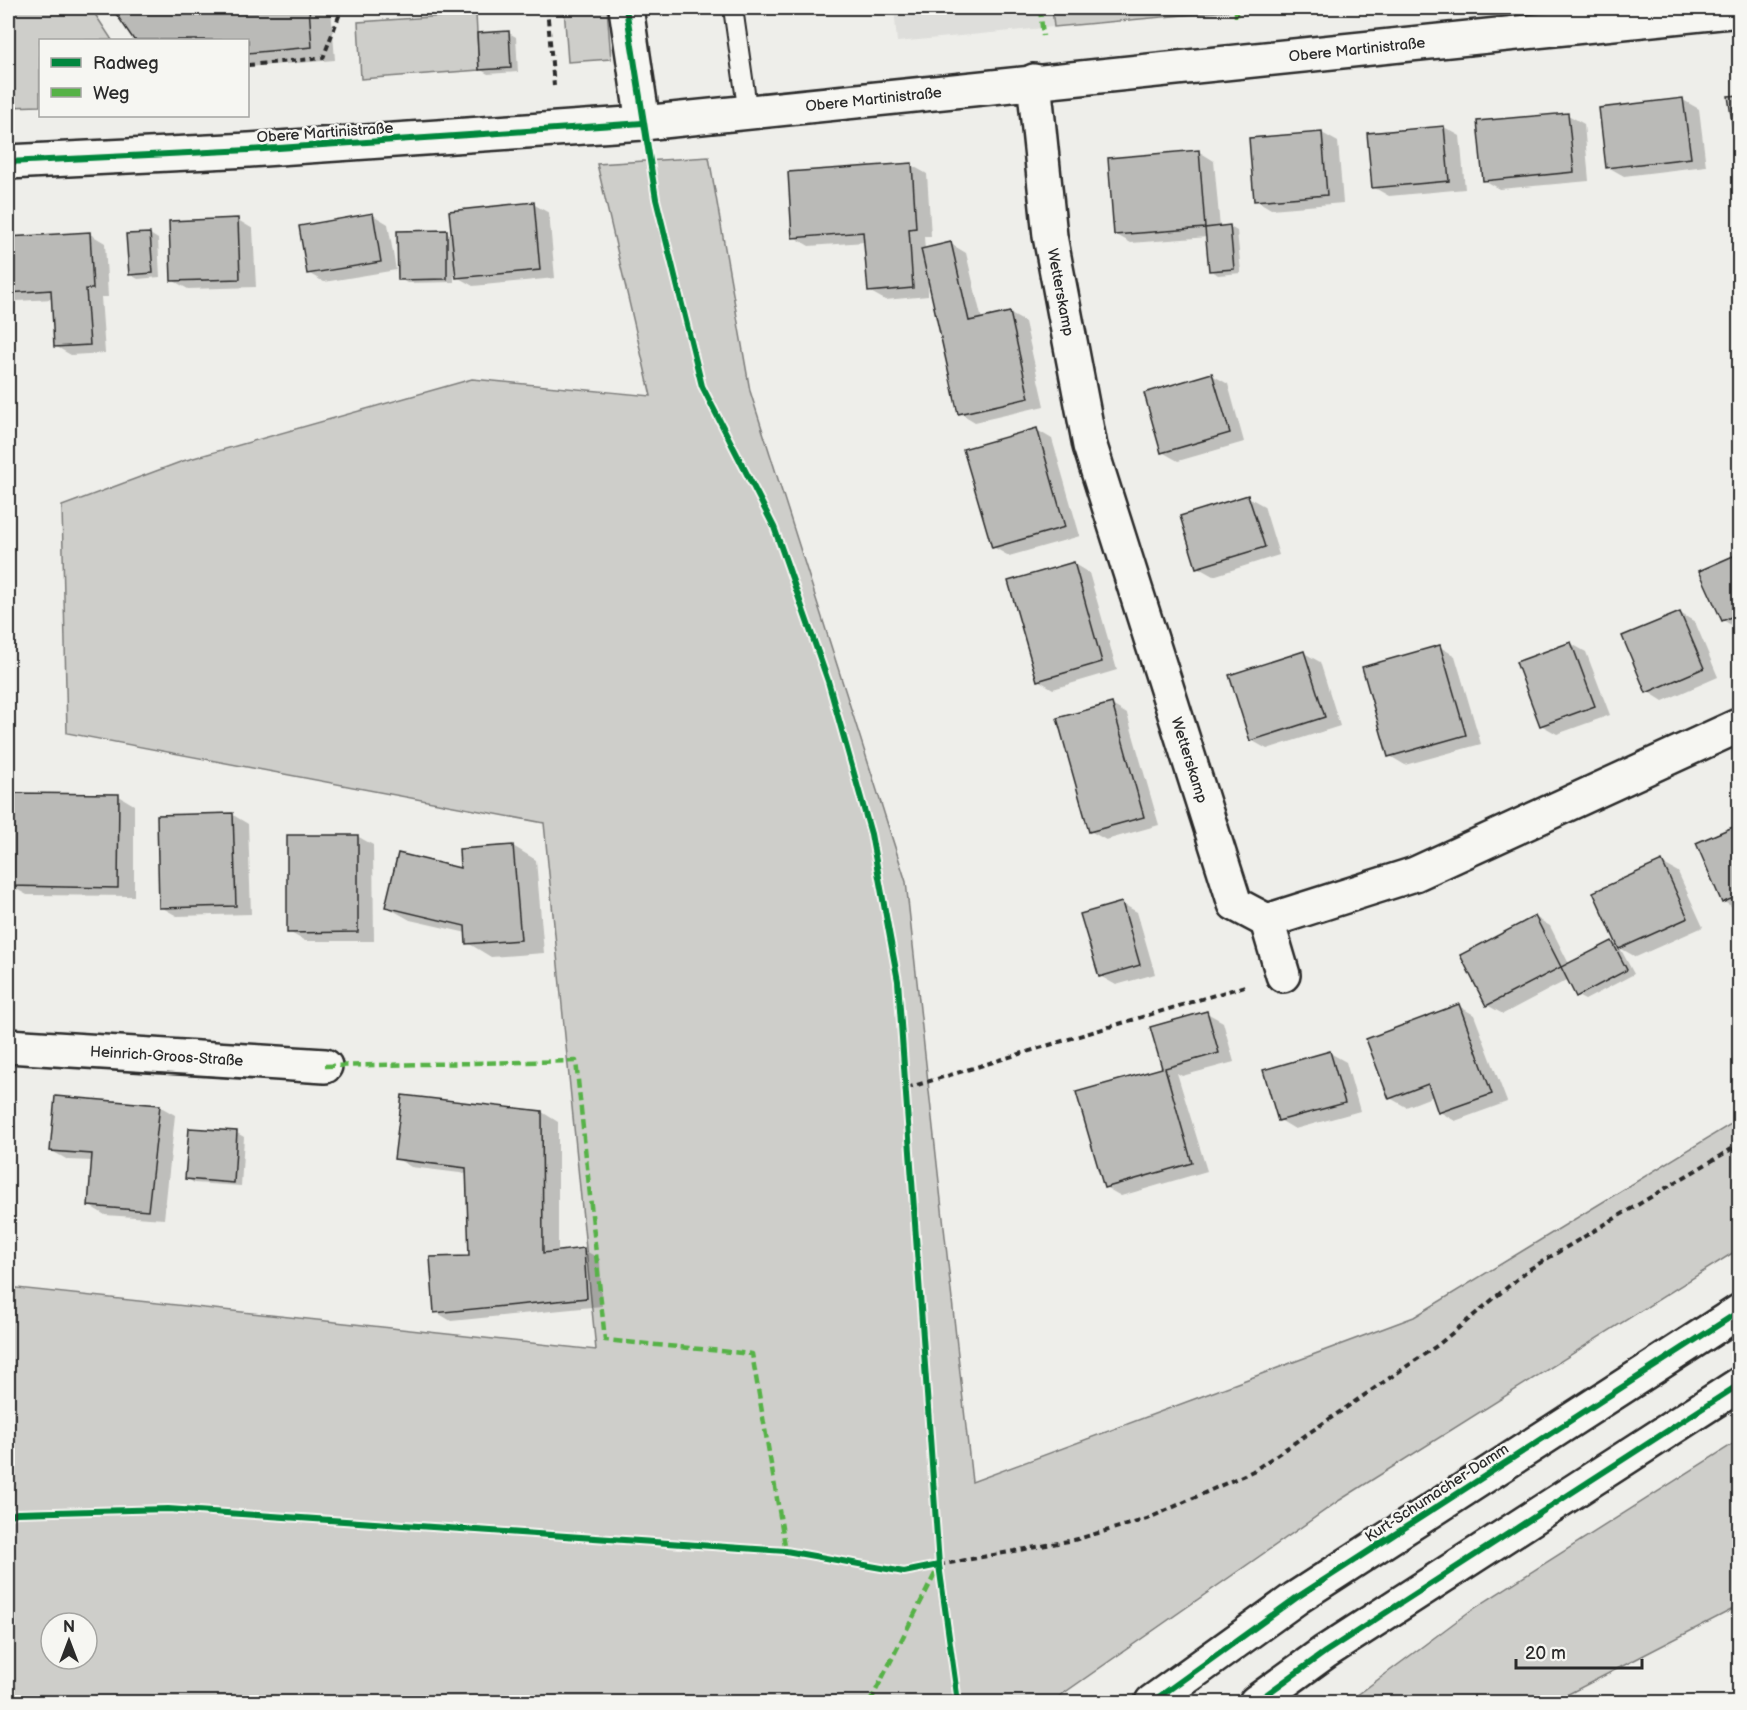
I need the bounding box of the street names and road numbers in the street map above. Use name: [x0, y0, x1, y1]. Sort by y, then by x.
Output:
street label: Obere Martinistraße: [1288, 33, 1426, 66]
street label: Obere Martinistraße: [804, 83, 943, 116]
street label: Obere Martinistraße: [256, 119, 394, 147]
street label: Wetterskamp: [1043, 247, 1078, 338]
street label: Wetterskamp: [1167, 715, 1212, 806]
street label: Heinrich-Groos-Straße: [89, 1042, 244, 1070]
street label: Kurt-Schumacher-Damm: [1362, 1439, 1512, 1547]

